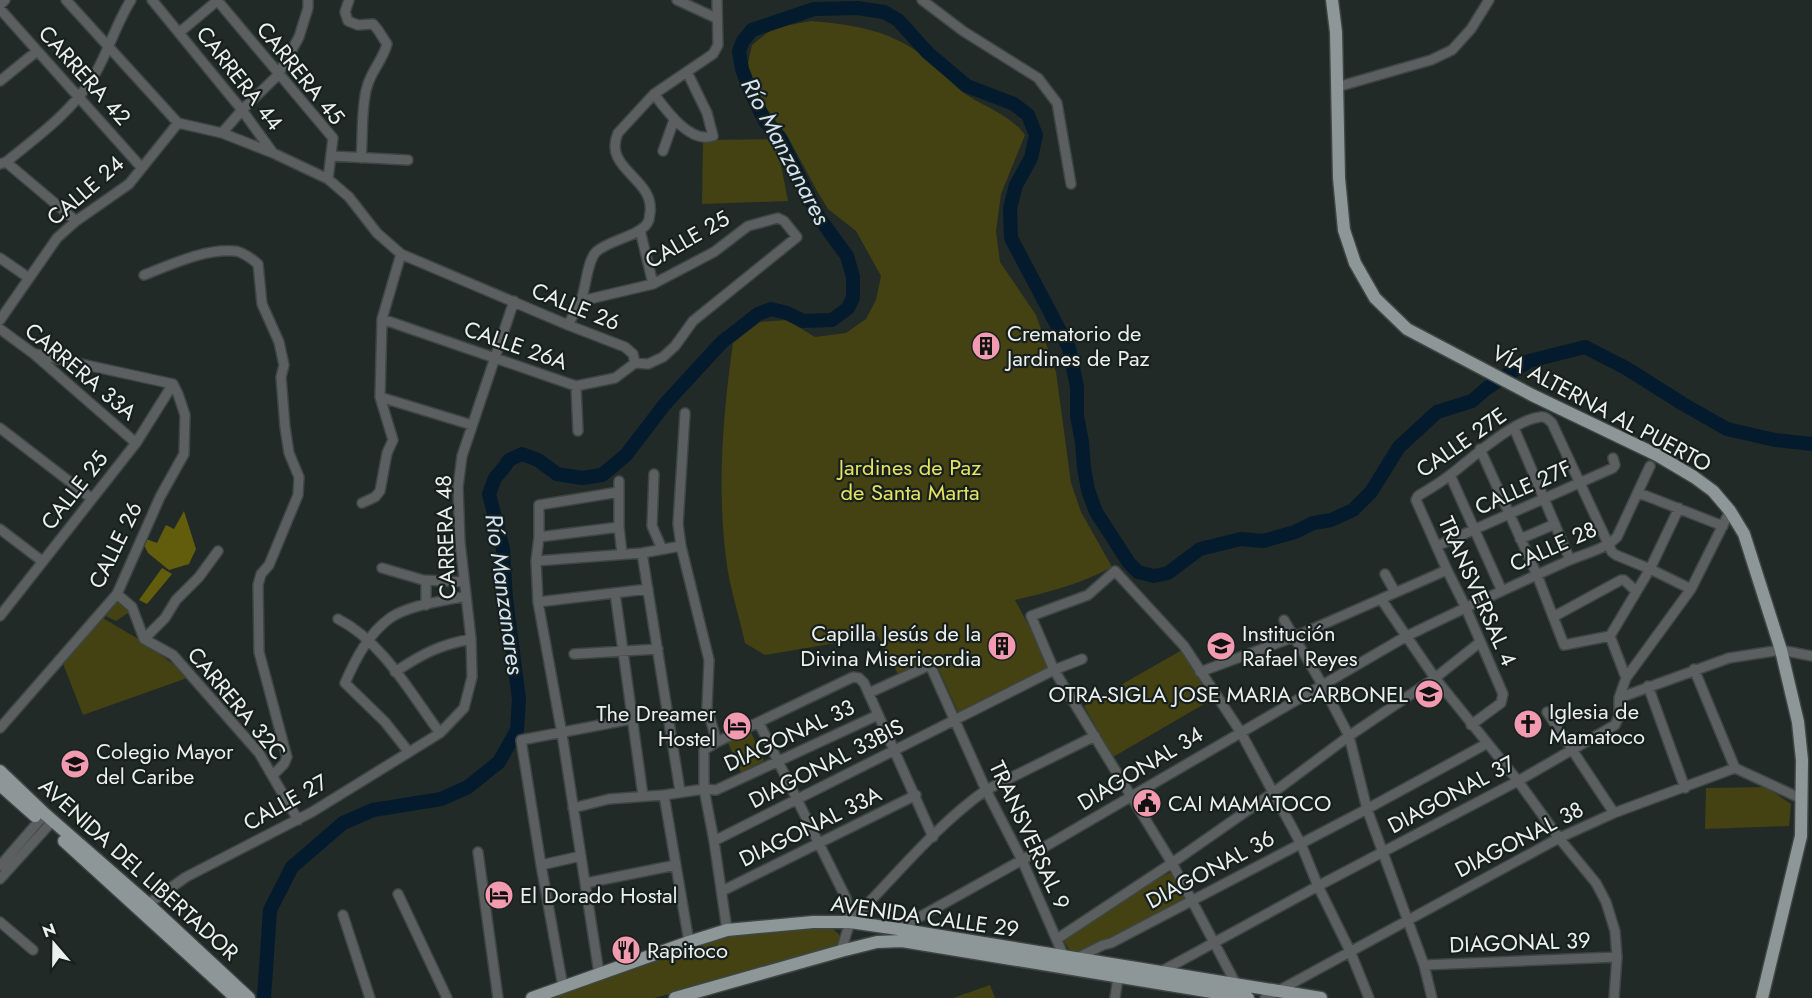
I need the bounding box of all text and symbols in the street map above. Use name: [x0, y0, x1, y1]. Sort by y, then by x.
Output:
street label: CARRERA 45: [249, 14, 353, 132]
street label: CARRERA 42: [31, 18, 139, 132]
street label: CARRERA 44: [189, 19, 291, 137]
water label: Río Manzanares: [733, 71, 840, 231]
street label: CALLE 24: [39, 147, 131, 233]
street label: CALLE 25: [639, 202, 735, 276]
street label: CALLE 26: [527, 274, 625, 338]
street label: CALLE 26A: [460, 312, 572, 378]
street label: CARRERA 33A: [18, 315, 144, 428]
place label: Crematorio de Jardines de Paz: [1004, 317, 1150, 374]
building icon: Crematorio de Jardines de Paz: [970, 330, 1002, 362]
street label: VÍA ALTERNA AL PUERTO: [1487, 336, 1717, 480]
street label: CALLE 27E: [1409, 399, 1513, 485]
street label: CALLE 25: [33, 444, 115, 536]
park label: Jardines de Paz de Santa Marta: [836, 451, 981, 508]
street label: CALLE 27F: [1470, 451, 1576, 523]
street label: CARRERA 48: [427, 474, 463, 600]
street label: CALLE 26: [80, 496, 150, 594]
water label: Río Manzanares: [476, 511, 534, 677]
street label: TRANSVERSAL 4: [1431, 511, 1525, 671]
street label: CALLE 28: [1504, 513, 1602, 579]
place label: Capilla Jesús de la Divina Misericordia: [800, 617, 981, 674]
place label: Institución Rafael Reyes: [1242, 617, 1358, 674]
building icon: Capilla Jesús de la Divina Misericordia: [986, 630, 1018, 662]
school or university icon: Institución Rafael Reyes: [1205, 630, 1237, 662]
street label: CARRERA 32C: [180, 639, 294, 767]
place label: OTRA-SIGLA JOSE MARIA CARBONEL: [1049, 678, 1408, 710]
school or university icon: OTRA-SIGLA JOSE MARIA CARBONEL: [1413, 678, 1445, 710]
street label: DIAGONAL 33: [718, 691, 860, 779]
place label: Iglesia de Mamatoco: [1549, 695, 1645, 752]
place label: The Dreamer Hostel: [596, 697, 716, 754]
church icon: Iglesia de Mamatoco: [1512, 708, 1544, 740]
hotel icon: The Dreamer Hostel: [721, 710, 753, 742]
street label: DIAGONAL 33BIS: [743, 710, 909, 816]
street label: DIAGONAL 34: [1071, 718, 1209, 818]
place label: Colegio Mayor del Caribe: [96, 735, 234, 792]
street label: DIAGONAL 37: [1382, 747, 1521, 841]
school or university icon: Colegio Mayor del Caribe: [59, 748, 91, 780]
street label: TRANSVERSAL 9: [982, 755, 1078, 915]
street label: CALLE 27: [237, 766, 333, 838]
street label: AVENIDA DEL LIBERTADOR: [34, 772, 244, 966]
street label: DIAGONAL 33A: [733, 777, 887, 874]
public building icon: CAI MAMATOCO: [1131, 787, 1163, 819]
place label: CAI MAMATOCO: [1168, 787, 1331, 819]
street label: DIAGONAL 38: [1449, 793, 1589, 885]
street label: DIAGONAL 36: [1140, 822, 1280, 916]
hotel icon: El Dorado Hostal: [483, 879, 515, 911]
place label: El Dorado Hostal: [520, 879, 678, 911]
street label: AVENIDA CALLE 29: [829, 887, 1021, 945]
north arrow: [24, 914, 84, 974]
street label: DIAGONAL 39: [1449, 924, 1591, 960]
restaurant icon: Rapitoco: [610, 934, 642, 966]
place label: Rapitoco: [647, 934, 728, 966]

